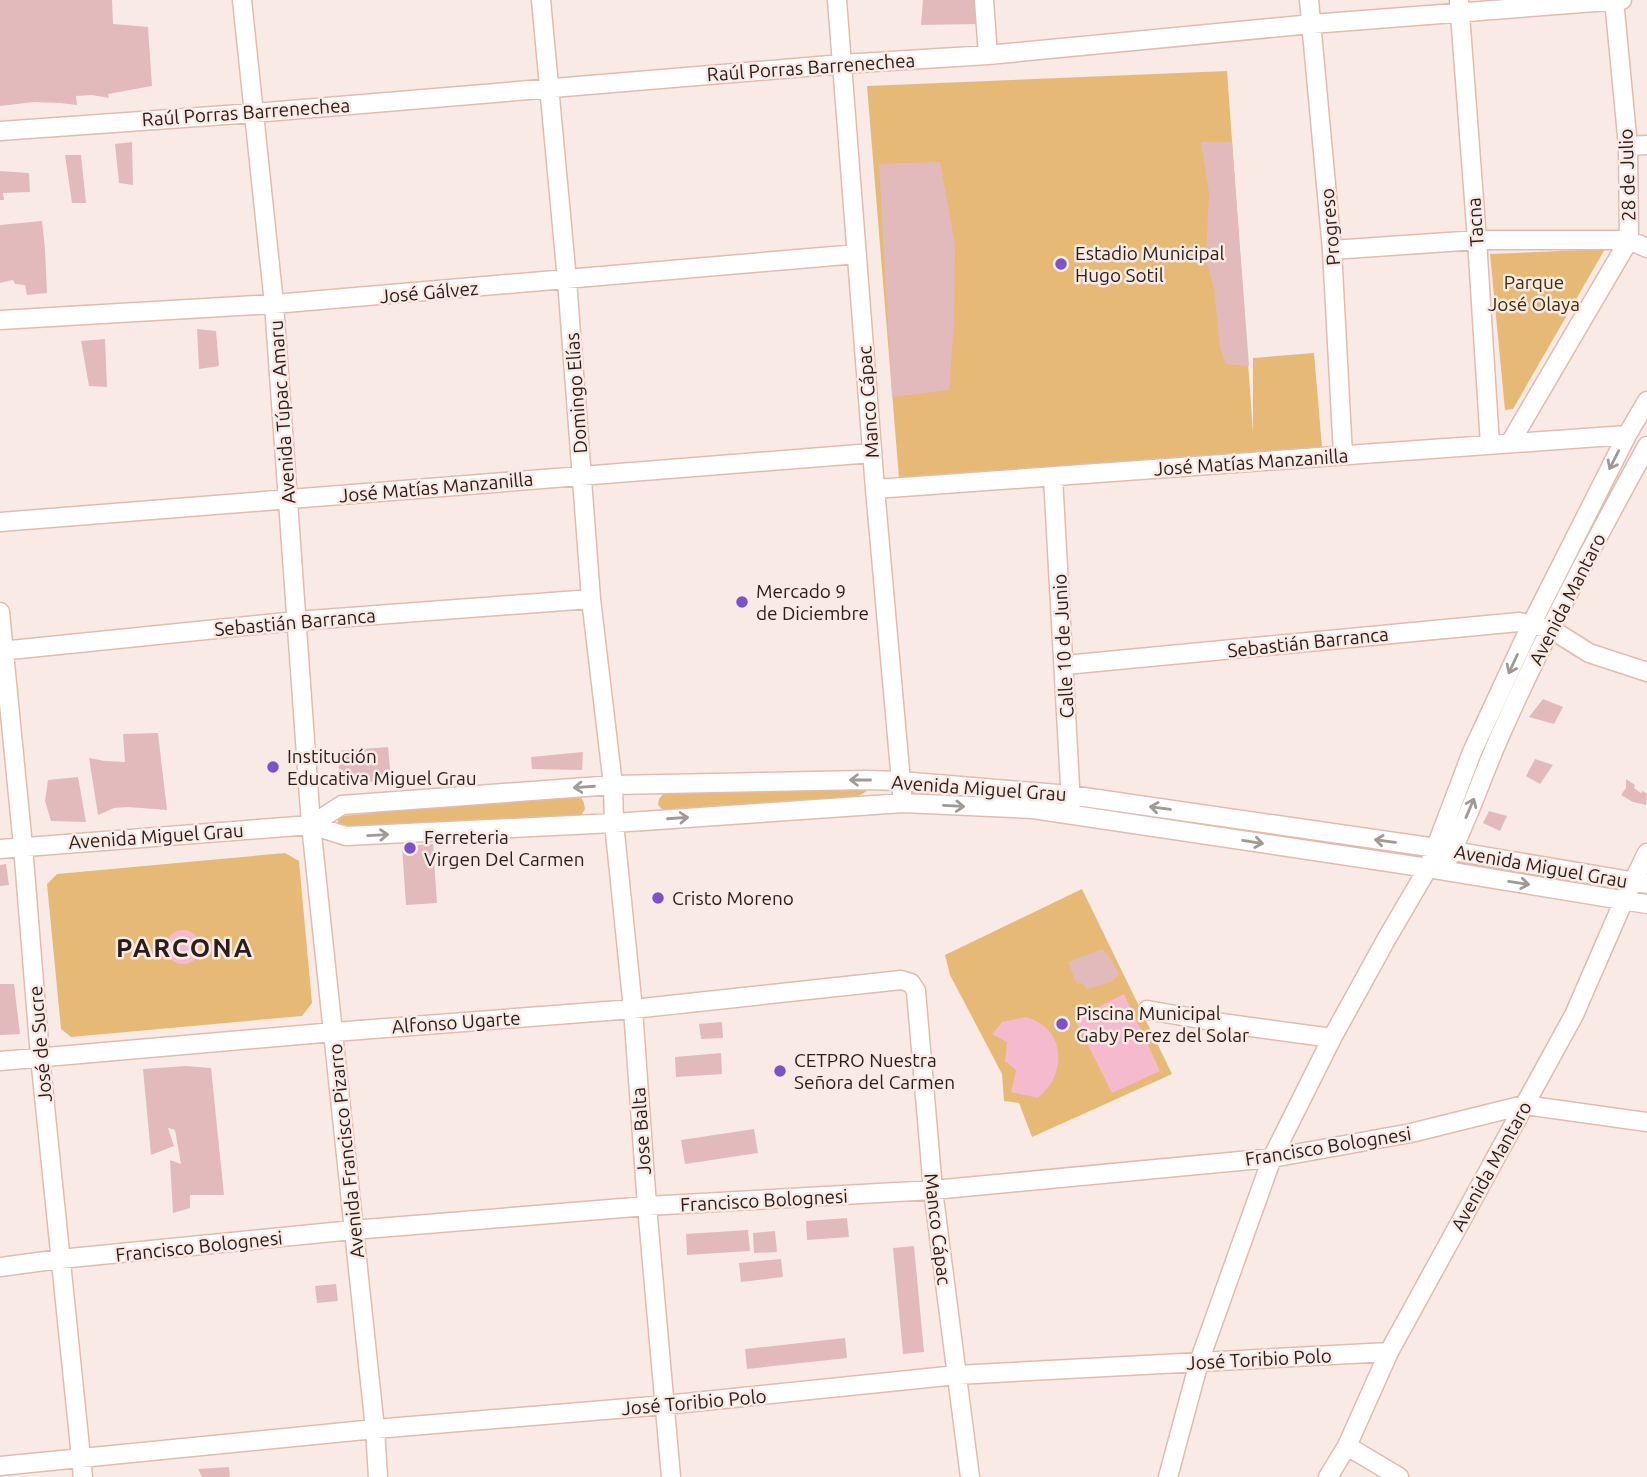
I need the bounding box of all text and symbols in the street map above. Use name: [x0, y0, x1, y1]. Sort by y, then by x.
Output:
street label: Raúl Porras Barrenechea: [706, 49, 916, 85]
street label: Raúl Porras Barrenechea: [141, 94, 351, 130]
street label: 28 de Julio: [1614, 128, 1640, 222]
street label: Progreso: [1316, 187, 1344, 267]
street label: Tacna: [1462, 197, 1488, 247]
place label: Estadio Municipal Hugo Sotil: [1075, 242, 1224, 286]
marker: Estadio Municipal Hugo Sotil: [1053, 256, 1069, 272]
park label: Parque José Olaya: [1488, 271, 1580, 315]
street label: José Gálvez: [379, 277, 480, 307]
street label: Avenida Túpac Amaru: [265, 319, 299, 505]
street label: Domingo Elías: [561, 332, 591, 454]
street label: Manco Cápac: [853, 345, 883, 459]
street label: José Matías Manzanilla: [1153, 444, 1349, 480]
one-way arrow: [1607, 449, 1621, 470]
street label: José Matías Manzanilla: [338, 468, 534, 506]
street label: Avenida Mantaro: [1524, 529, 1610, 669]
street label: Calle 10 de Junio: [1048, 573, 1078, 719]
place label: Mercado 9 de Diciembre: [756, 580, 869, 624]
marker: Mercado 9 de Diciembre: [734, 594, 750, 610]
street label: Sebastián Barranca: [213, 604, 377, 640]
street label: Sebastián Barranca: [1226, 623, 1390, 661]
one-way arrow: [1506, 653, 1519, 674]
place label: Institución Educativa Miguel Grau: [287, 745, 477, 789]
marker: Institución Educativa Miguel Grau: [265, 759, 281, 775]
street label: Avenida Miguel Grau: [891, 771, 1067, 805]
one-way arrow: [849, 773, 872, 787]
one-way arrow: [573, 781, 596, 794]
one-way arrow: [1464, 798, 1477, 820]
one-way arrow: [943, 799, 966, 812]
one-way arrow: [1149, 801, 1172, 814]
one-way arrow: [667, 811, 689, 824]
street label: Avenida Miguel Grau: [68, 819, 244, 853]
place label: Ferreteria Virgen Del Carmen: [424, 826, 585, 870]
one-way arrow: [366, 828, 389, 841]
one-way arrow: [1374, 834, 1397, 847]
one-way arrow: [1241, 836, 1264, 849]
marker: Ferreteria Virgen Del Carmen: [402, 840, 418, 856]
street label: Avenida Miguel Grau: [1453, 840, 1629, 892]
one-way arrow: [1507, 877, 1530, 890]
place label: Cristo Moreno: [672, 887, 794, 909]
marker: Cristo Moreno: [650, 890, 666, 906]
district label: PARCONA: [116, 933, 254, 962]
street label: José de Sucre: [24, 985, 56, 1103]
place label: Piscina Municipal Gaby Perez del Solar: [1076, 1002, 1249, 1046]
street label: Alfonso Ugarte: [391, 1007, 521, 1037]
marker: Piscina Municipal Gaby Perez del Solar: [1054, 1016, 1070, 1032]
street label: Avenida Francisco Pizarro: [324, 1042, 368, 1260]
place label: CETPRO Nuestra Señora del Carmen: [794, 1049, 955, 1093]
marker: CETPRO Nuestra Señora del Carmen: [772, 1063, 788, 1079]
street label: Jose Balta: [627, 1087, 655, 1175]
street label: Avenida Mantaro: [1446, 1097, 1536, 1235]
street label: Francisco Bolognesi: [1243, 1122, 1413, 1170]
street label: Manco Cápac: [920, 1172, 956, 1286]
street label: Francisco Bolognesi: [680, 1185, 848, 1215]
street label: Francisco Bolognesi: [114, 1226, 284, 1266]
street label: José Toribio Polo: [1186, 1344, 1332, 1374]
street label: José Toribio Polo: [620, 1385, 768, 1419]

